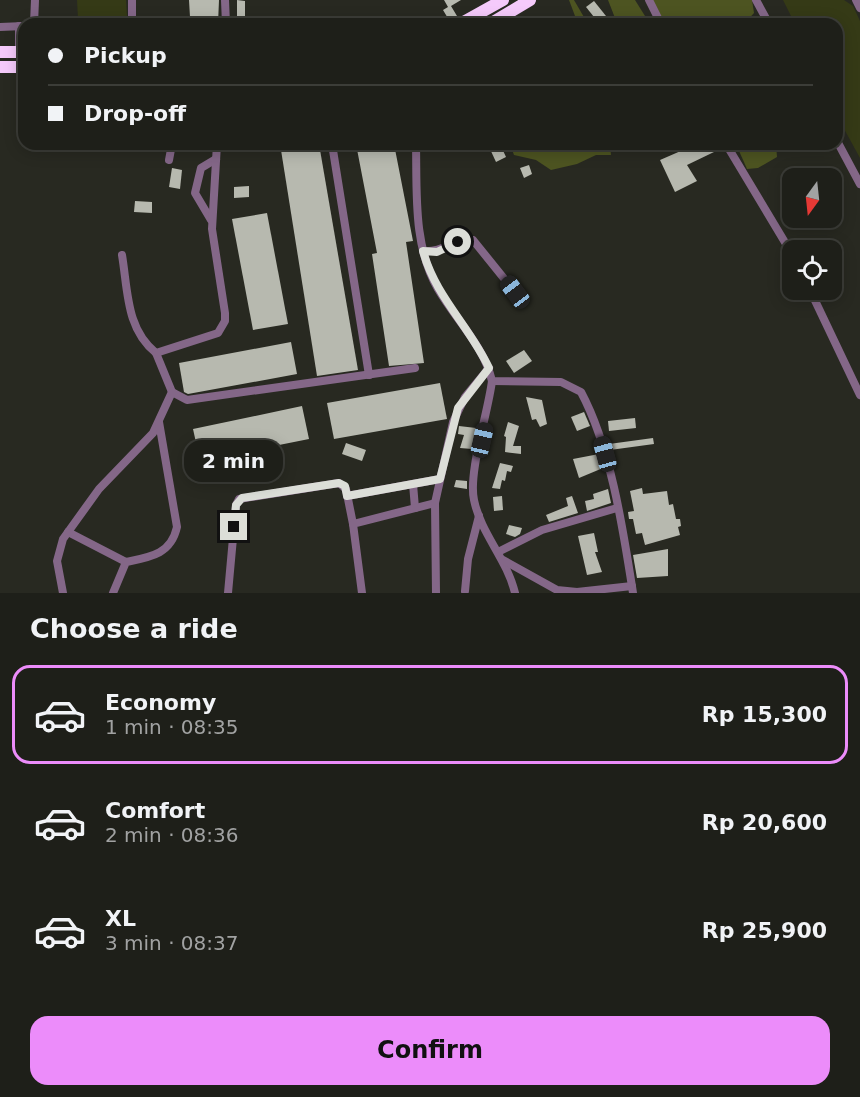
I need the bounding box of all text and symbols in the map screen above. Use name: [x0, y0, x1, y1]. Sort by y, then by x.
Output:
text: Pickup: [84, 43, 167, 68]
text: Drop-off: [84, 101, 186, 126]
north arrow: [782, 168, 842, 228]
map controls: [782, 168, 842, 300]
route start: [444, 228, 471, 255]
button: locate: [782, 240, 842, 300]
car: [497, 272, 533, 312]
car: [469, 420, 495, 460]
car: [592, 434, 618, 474]
callout: 2 min: [184, 440, 284, 482]
text: 2 min: [202, 449, 265, 473]
route end: [220, 513, 247, 540]
text: Choose a ride: [30, 613, 238, 644]
icon: car: [33, 688, 87, 742]
text: Economy: [105, 690, 216, 715]
text: Rp 15,300: [702, 702, 827, 727]
text: 1 min · 08:35: [105, 715, 239, 739]
icon: car: [33, 796, 87, 850]
text: Comfort: [105, 798, 205, 823]
text: Rp 20,600: [702, 810, 827, 835]
text: 2 min · 08:36: [105, 823, 239, 847]
icon: car: [33, 904, 87, 958]
text: XL: [105, 906, 136, 931]
text: Rp 25,900: [702, 918, 827, 943]
text: 3 min · 08:37: [105, 931, 239, 955]
button: Confirm: [30, 1016, 830, 1085]

